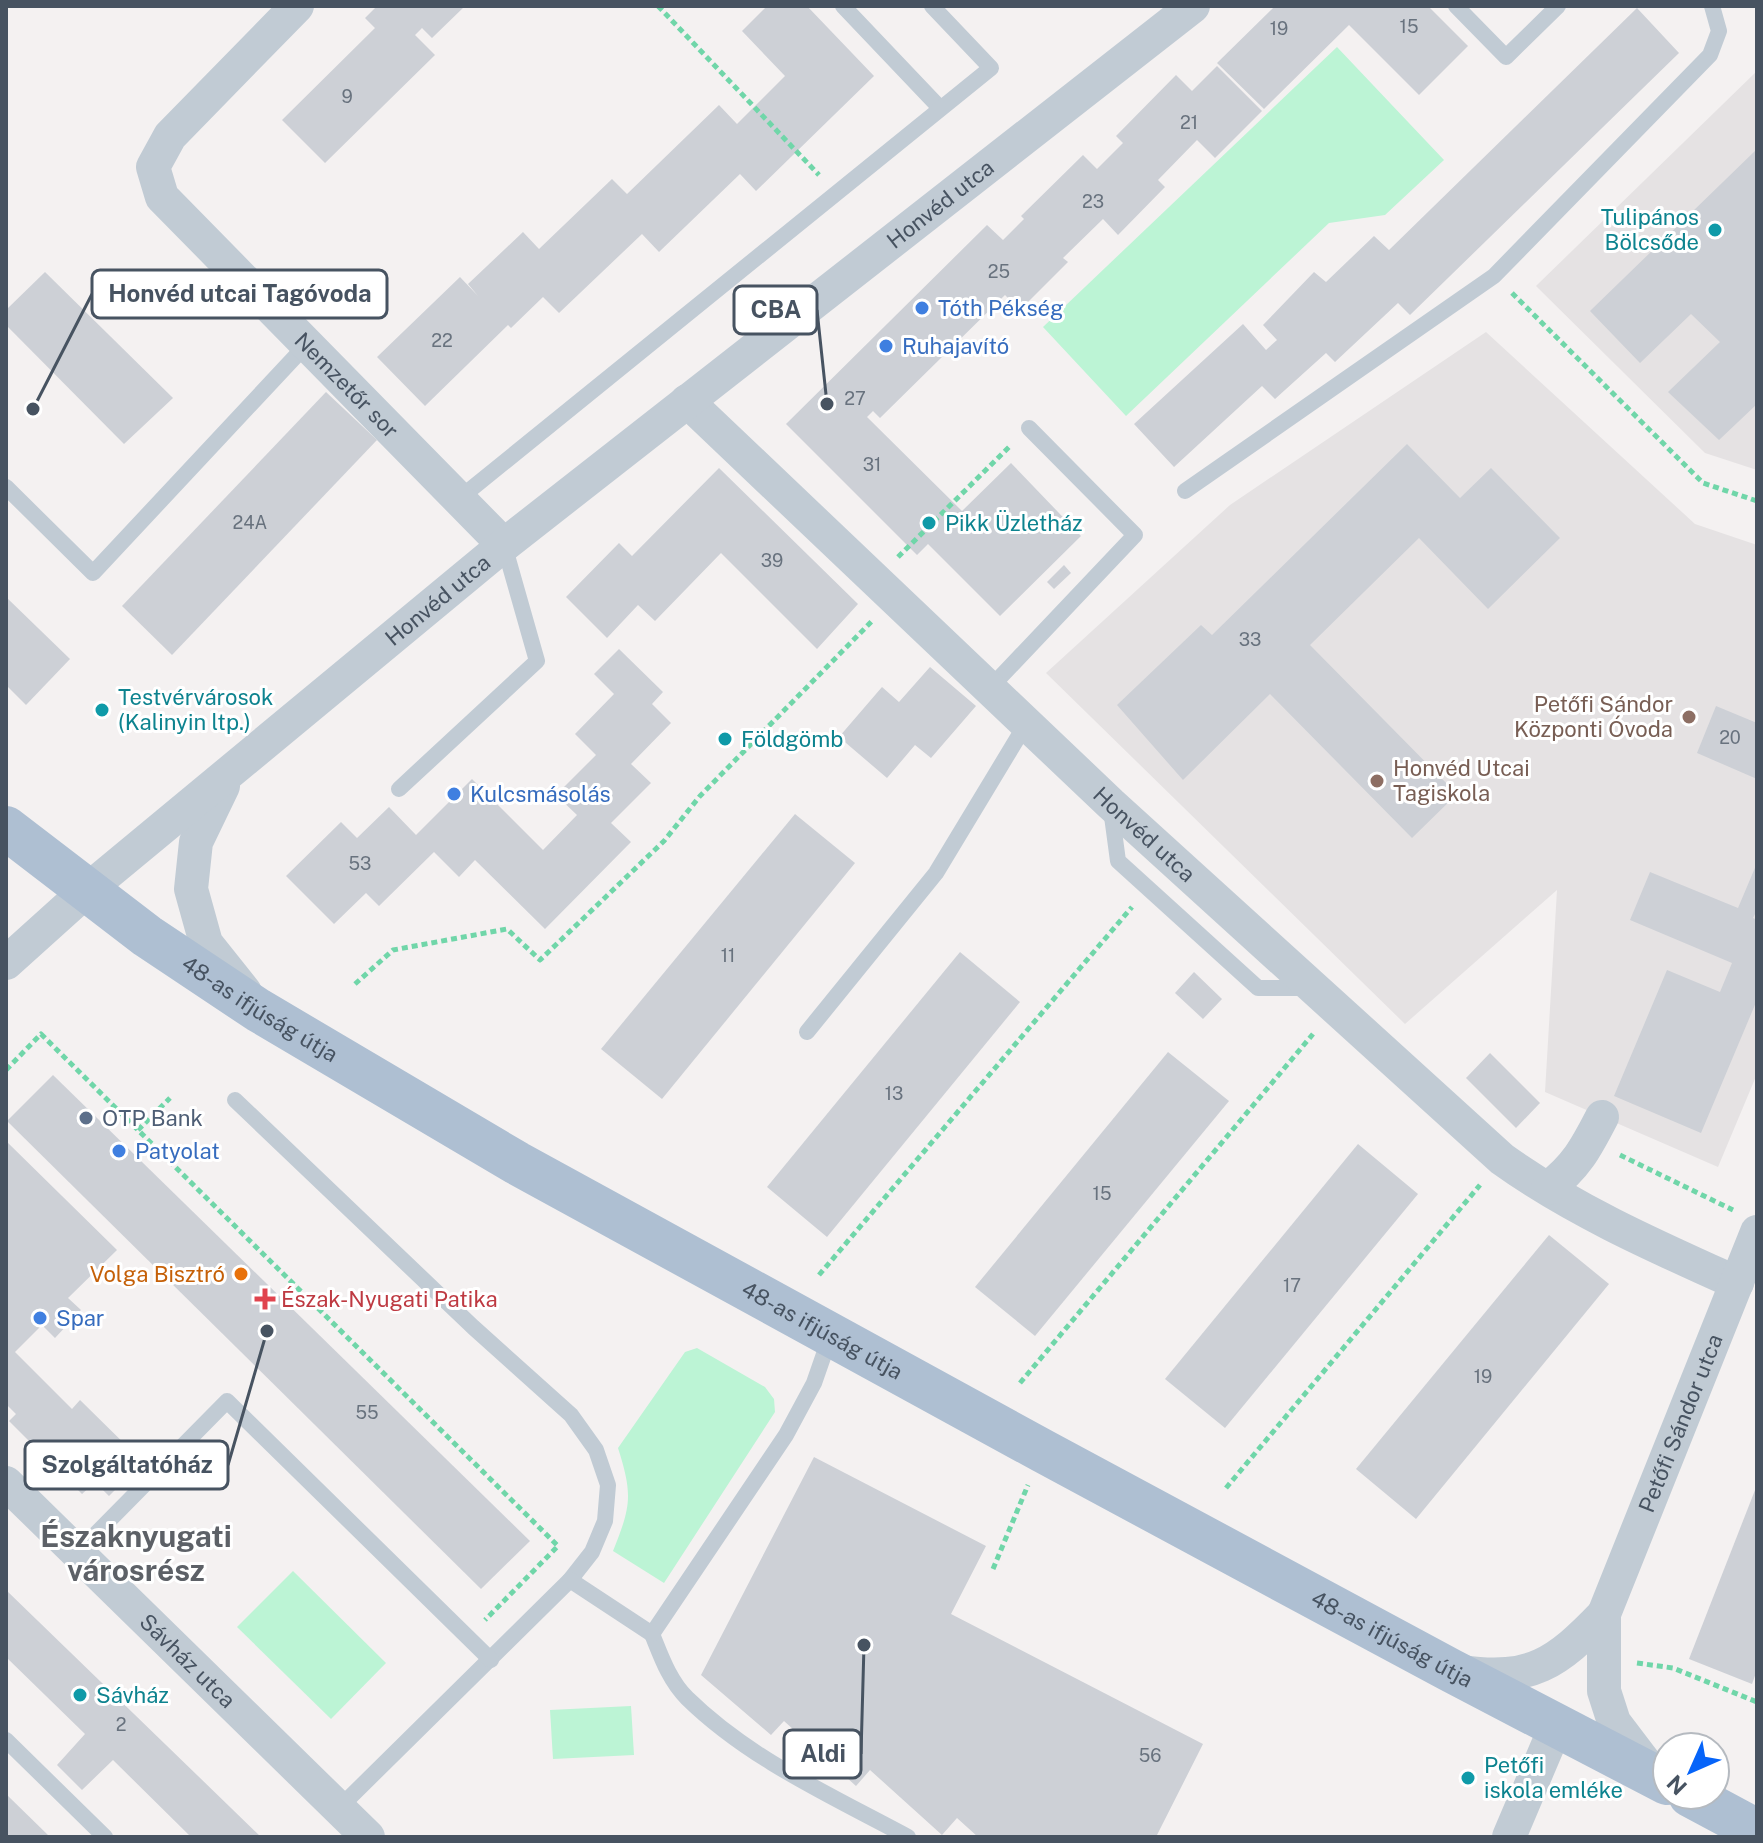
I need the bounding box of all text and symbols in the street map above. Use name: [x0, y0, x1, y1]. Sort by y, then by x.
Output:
house number: 15: [1400, 16, 1418, 37]
house number: 19: [1270, 18, 1288, 39]
house number: 9: [341, 86, 353, 107]
house number: 21: [1180, 112, 1198, 133]
street label: Honvéd utca: [882, 154, 999, 254]
house number: 23: [1082, 191, 1104, 212]
place label: Tulipános Bölcsőde: [1601, 204, 1699, 255]
marker: Tulipános Bölcsőde: [1706, 221, 1724, 239]
house number: 25: [988, 261, 1010, 282]
callout: Honvéd utcai Tagóvoda: [92, 270, 387, 318]
text: Honvéd utcai Tagóvoda: [108, 279, 372, 307]
callout: CBA: [734, 286, 817, 334]
text: CBA: [751, 295, 801, 323]
place label: Tóth Pékség: [938, 295, 1064, 321]
marker: Tóth Pékség: [913, 299, 931, 317]
street label: Nemzetőr sor: [289, 327, 404, 443]
house number: 22: [431, 330, 453, 351]
place label: Ruhajavító: [902, 333, 1009, 359]
marker: Ruhajavító: [877, 337, 895, 355]
house number: 27: [844, 388, 866, 409]
house number: 31: [863, 454, 881, 475]
place label: Pikk Üzletház: [945, 509, 1083, 536]
house number: 24A: [233, 512, 268, 533]
marker: Pikk Üzletház: [920, 514, 938, 532]
street label: Honvéd utca: [380, 549, 495, 651]
house number: 39: [761, 550, 783, 571]
house number: 33: [1239, 629, 1261, 650]
place label: Testvérvárosok (Kalinyin ltp.): [118, 684, 273, 735]
place label: Petőfi Sándor Központi Óvoda: [1514, 691, 1673, 742]
marker: Testvérvárosok (Kalinyin ltp.): [93, 701, 111, 719]
marker: Petőfi Sándor Központi Óvoda: [1680, 708, 1698, 726]
place label: Földgömb: [741, 726, 843, 752]
house number: 20: [1719, 727, 1741, 748]
marker: Földgömb: [716, 730, 734, 748]
place label: Honvéd Utcai Tagiskola: [1393, 755, 1530, 806]
marker: Honvéd Utcai Tagiskola: [1368, 772, 1386, 790]
place label: Kulcsmásolás: [470, 781, 611, 807]
street label: Honvéd utca: [1088, 781, 1201, 887]
marker: Kulcsmásolás: [445, 785, 463, 803]
house number: 53: [349, 853, 371, 874]
house number: 11: [721, 945, 735, 966]
street label: 48-as ifjúság útja: [177, 950, 343, 1067]
house number: 13: [885, 1083, 903, 1104]
place label: OTP Bank: [102, 1105, 203, 1131]
marker: OTP Bank: [77, 1109, 95, 1127]
place label: Patyolat: [135, 1138, 220, 1164]
marker: Patyolat: [110, 1142, 128, 1160]
house number: 15: [1093, 1183, 1111, 1204]
place label: Volga Bisztró: [90, 1261, 225, 1287]
marker: Volga Bisztró: [232, 1265, 250, 1283]
house number: 17: [1283, 1275, 1301, 1296]
street label: 48-as ifjúság útja: [737, 1276, 907, 1385]
place label: Észak-Nyugati Patika: [281, 1286, 498, 1312]
marker: Észak-Nyugati Patika: [256, 1290, 274, 1308]
place label: Spar: [56, 1305, 104, 1331]
marker: Spar: [31, 1309, 49, 1327]
street label: Petőfi Sándor utca: [1633, 1330, 1728, 1516]
house number: 19: [1474, 1366, 1492, 1387]
house number: 55: [355, 1402, 379, 1423]
callout: Szolgáltatóház: [25, 1441, 228, 1489]
text: Szolgáltatóház: [41, 1450, 213, 1478]
district label: Északnyugati városrész: [40, 1518, 232, 1588]
street label: 48-as ifjúság útja: [1307, 1585, 1477, 1693]
street label: Sávház utca: [133, 1608, 241, 1712]
place label: Sávház: [96, 1682, 169, 1708]
marker: Sávház: [71, 1686, 89, 1704]
house number: 2: [116, 1714, 126, 1735]
callout: Aldi: [784, 1730, 861, 1778]
north arrow: [1651, 1731, 1731, 1811]
text: Aldi: [800, 1739, 846, 1767]
house number: 56: [1139, 1745, 1161, 1766]
place label: Petőfi iskola emléke: [1484, 1752, 1623, 1803]
marker: Petőfi iskola emléke: [1459, 1769, 1477, 1787]
text: N: [1662, 1770, 1692, 1800]

